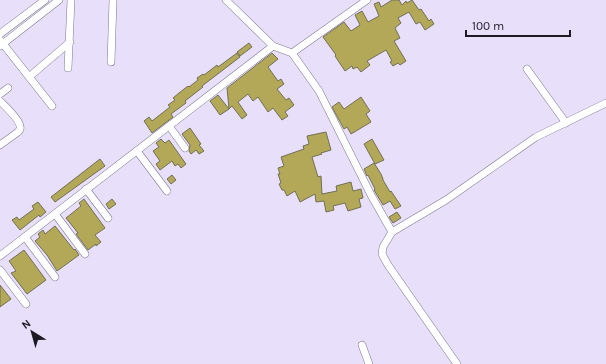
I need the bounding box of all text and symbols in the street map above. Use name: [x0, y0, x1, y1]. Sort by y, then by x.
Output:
scale bar: [466, 12, 570, 38]
text: 100 m: [472, 19, 504, 33]
north arrow: [12, 312, 52, 352]
text: N: [19, 317, 33, 332]

